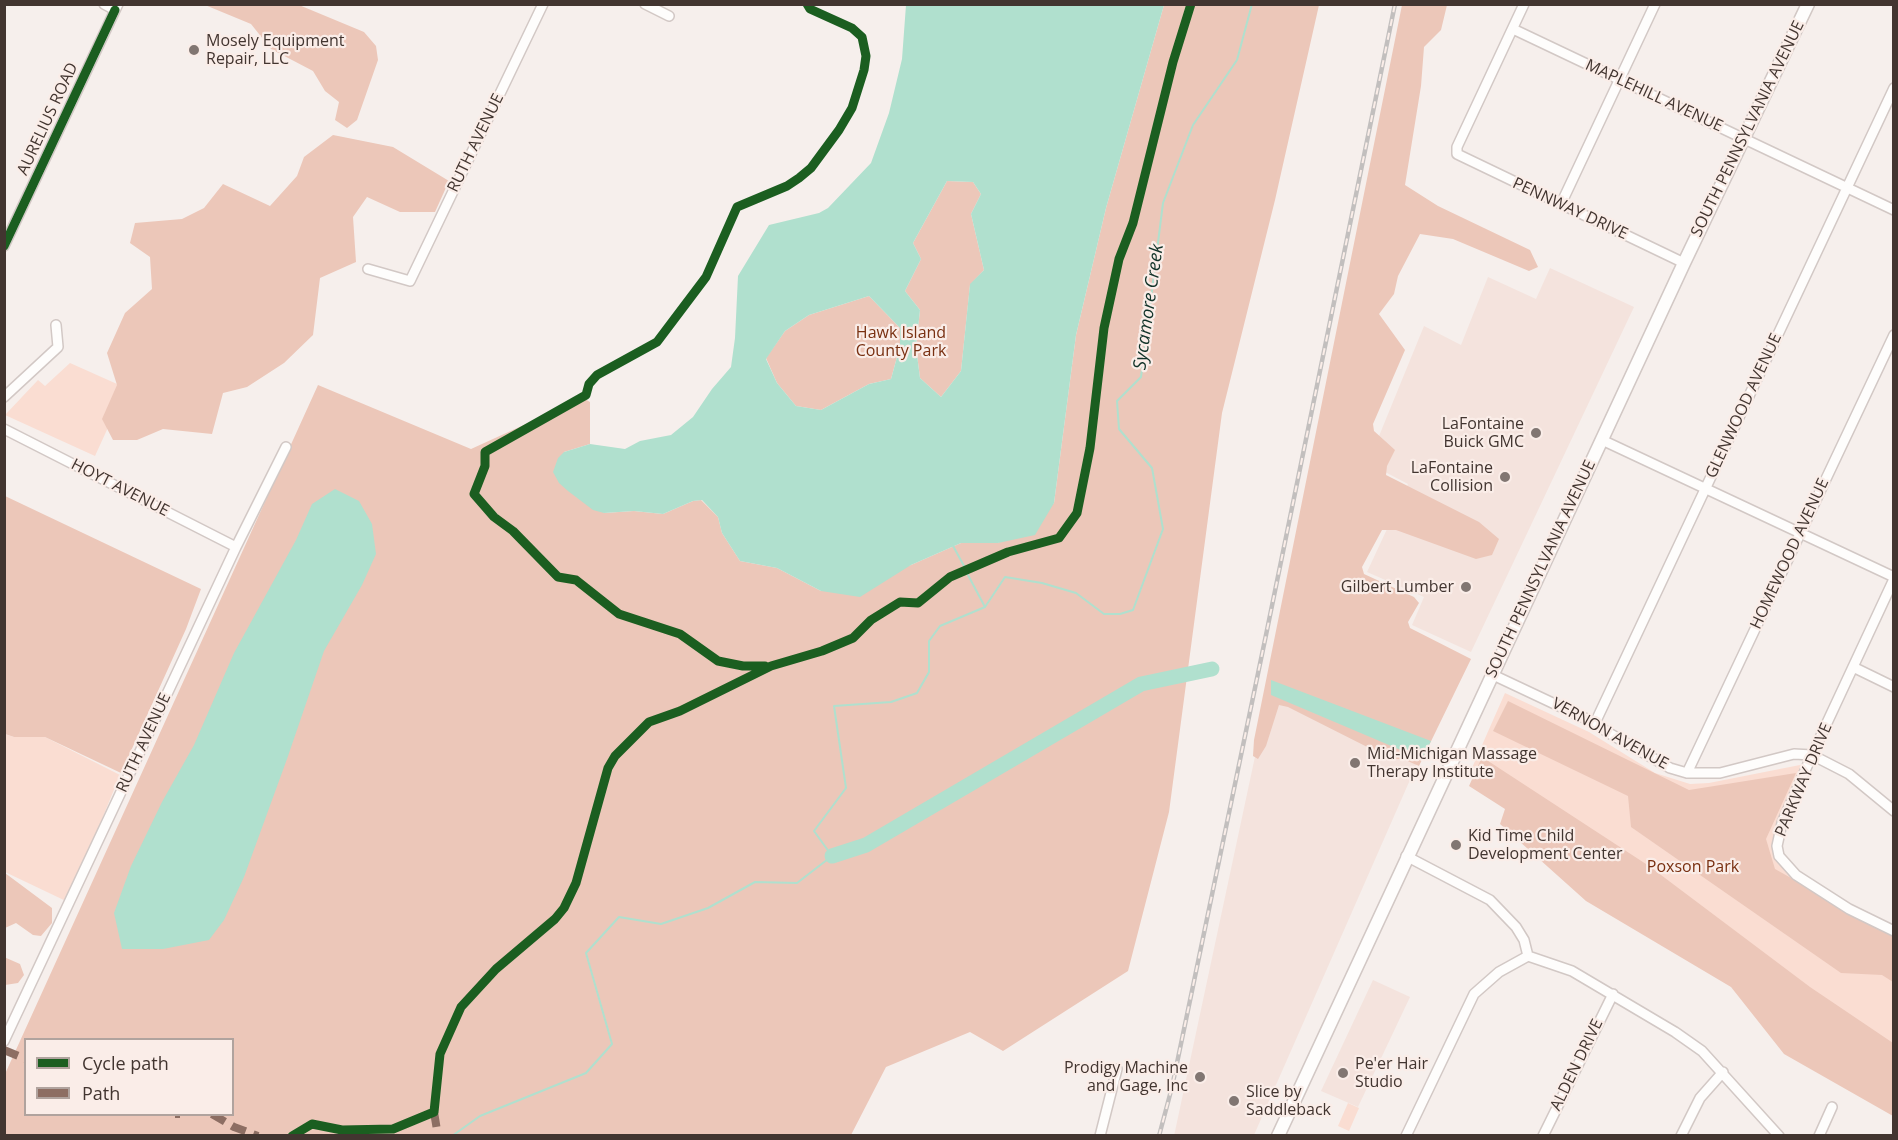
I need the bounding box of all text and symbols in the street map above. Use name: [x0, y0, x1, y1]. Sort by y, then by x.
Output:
street label: SOUTH PENNSYLVANIA AVENUE: [1687, 18, 1809, 240]
place label: Mosely Equipment Repair, LLC: [206, 31, 344, 69]
marker: Mosely Equipment Repair, LLC: [187, 43, 201, 57]
street label: MAPLEHILL AVENUE: [1582, 56, 1726, 136]
street label: AURELIUS ROAD: [14, 60, 82, 178]
street label: RUTH AVENUE: [444, 91, 508, 195]
street label: PENNWAY DRIVE: [1509, 174, 1631, 244]
water label: Sycamore Creek: [1129, 243, 1169, 371]
park label: Hawk Island County Park: [856, 323, 946, 361]
street label: GLENWOOD AVENUE: [1702, 331, 1786, 481]
place label: LaFontaine Buick GMC: [1442, 414, 1524, 452]
marker: LaFontaine Buick GMC: [1529, 426, 1543, 440]
street label: HOYT AVENUE: [68, 455, 172, 521]
street label: SOUTH PENNSYLVANIA AVENUE: [1482, 457, 1600, 681]
place label: LaFontaine Collision: [1411, 458, 1493, 496]
marker: LaFontaine Collision: [1498, 470, 1512, 484]
street label: HOMEWOOD AVENUE: [1747, 476, 1833, 632]
place label: Gilbert Lumber: [1341, 577, 1454, 597]
marker: Gilbert Lumber: [1459, 580, 1473, 594]
street label: RUTH AVENUE: [113, 690, 175, 796]
street label: VERNON AVENUE: [1548, 694, 1672, 774]
street label: PARKWAY DRIVE: [1771, 720, 1837, 840]
place label: Mid-Michigan Massage Therapy Institute: [1367, 744, 1537, 782]
marker: Mid-Michigan Massage Therapy Institute: [1348, 756, 1362, 770]
place label: Kid Time Child Development Center: [1468, 826, 1623, 864]
marker: Kid Time Child Development Center: [1449, 838, 1463, 852]
park label: Poxson Park: [1647, 857, 1739, 877]
street label: ALDEN DRIVE: [1547, 1016, 1607, 1114]
legend: [24, 1038, 234, 1116]
text: Cycle path: [82, 1051, 169, 1075]
place label: Pe'er Hair Studio: [1355, 1054, 1428, 1092]
place label: Prodigy Machine and Gage, Inc: [1064, 1058, 1188, 1096]
marker: Pe'er Hair Studio: [1336, 1066, 1350, 1080]
marker: Prodigy Machine and Gage, Inc: [1193, 1070, 1207, 1084]
text: Path: [82, 1081, 120, 1105]
place label: Slice by Saddleback: [1246, 1082, 1331, 1120]
marker: Slice by Saddleback: [1227, 1094, 1241, 1108]

